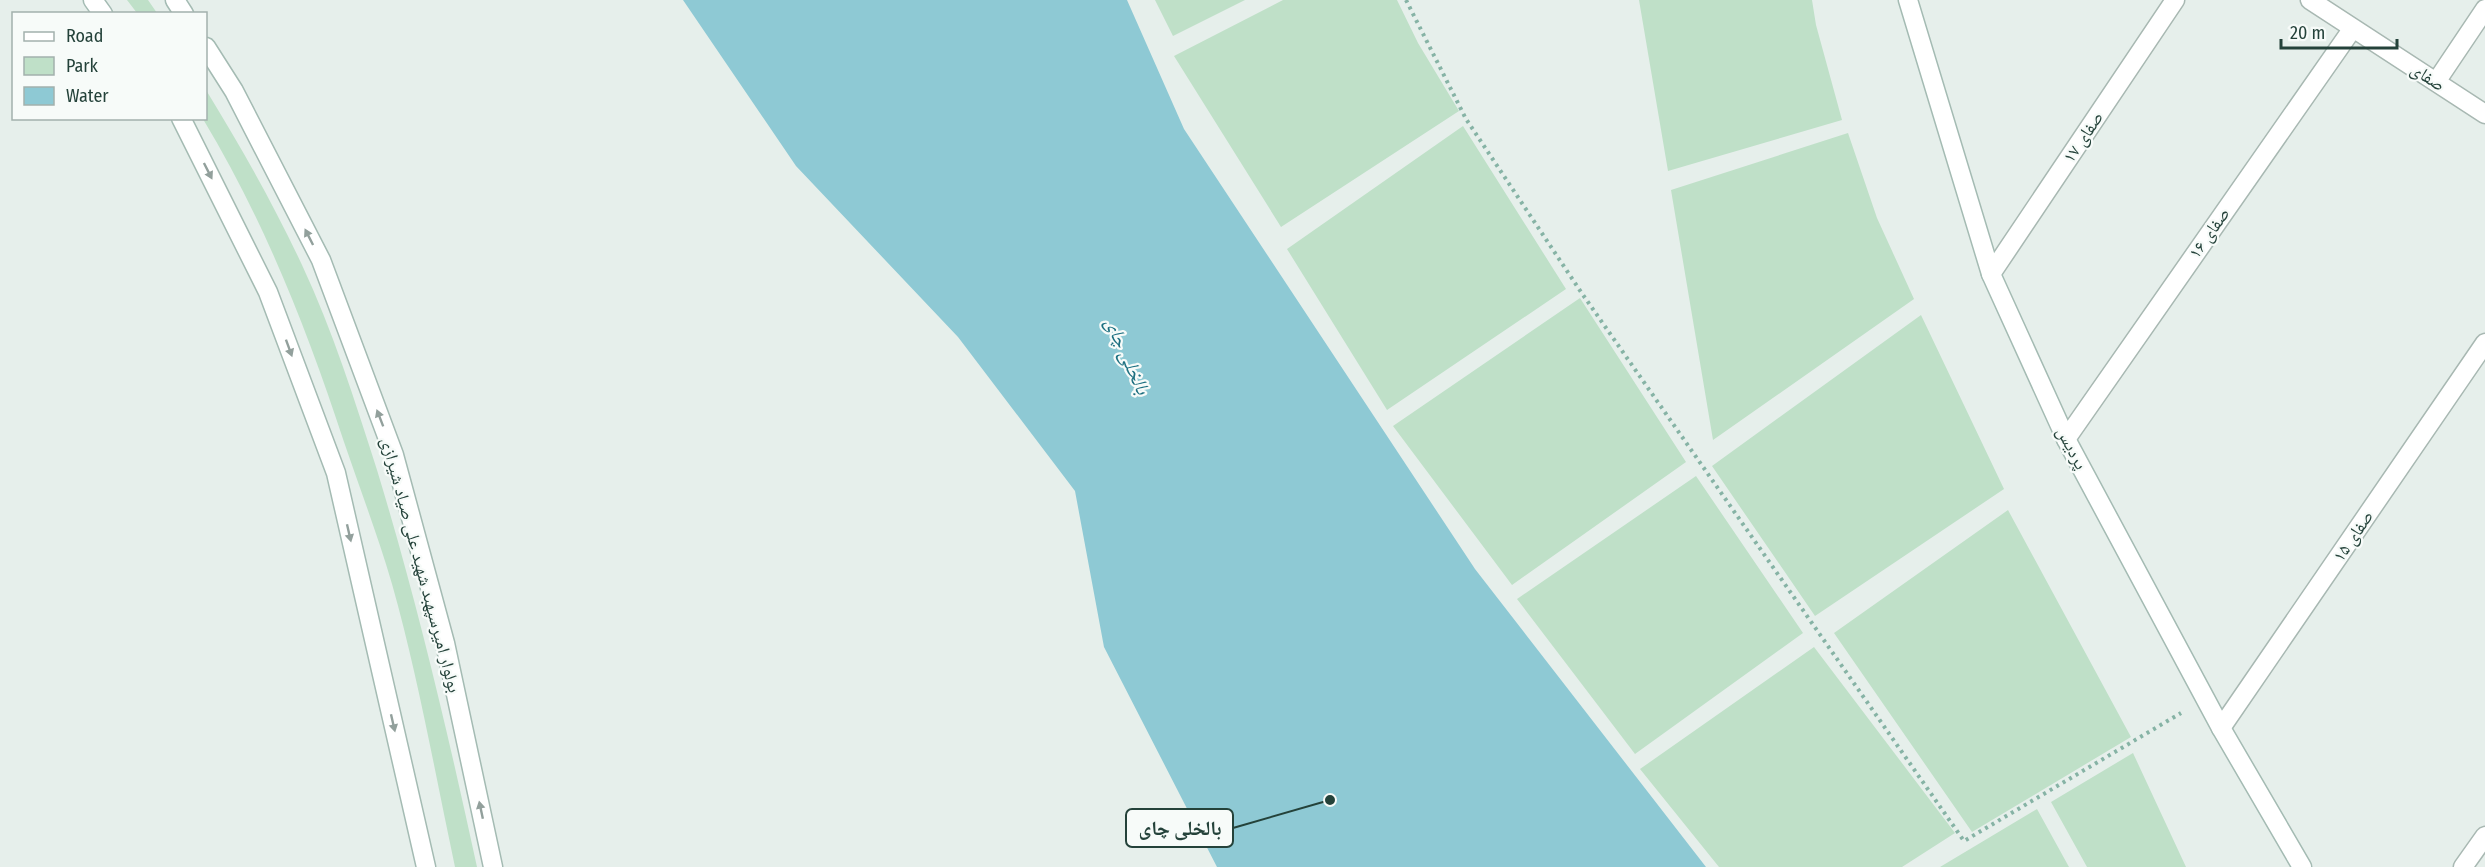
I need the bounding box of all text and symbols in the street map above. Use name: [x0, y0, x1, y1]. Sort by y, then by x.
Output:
legend: [12, 12, 207, 120]
scale bar: [2281, 12, 2396, 50]
text: 20 m: [2290, 22, 2325, 44]
text: Road: [66, 25, 103, 47]
text: Park: [66, 55, 99, 77]
street label: صفای: [2407, 58, 2449, 96]
text: Water: [66, 85, 109, 107]
street label: صفای ۱۷: [2058, 107, 2108, 167]
one-way arrow: [203, 162, 212, 179]
street label: صفای ۱۶: [2184, 203, 2234, 263]
one-way arrow: [304, 228, 313, 245]
water label: بالخلی چای: [1100, 314, 1156, 399]
one-way arrow: [285, 339, 294, 357]
one-way arrow: [375, 409, 384, 427]
street label: پردیس: [2052, 423, 2092, 473]
street label: بولوار امیرسپهبد شهید علی صیاد شیرازی: [376, 435, 466, 695]
street label: صفای ۱۵: [2328, 506, 2378, 566]
one-way arrow: [345, 524, 355, 542]
one-way arrow: [389, 714, 398, 733]
one-way arrow: [476, 800, 485, 819]
callout: بالخلی چای: [1126, 809, 1233, 847]
text: بالخلی چای: [1138, 816, 1222, 841]

